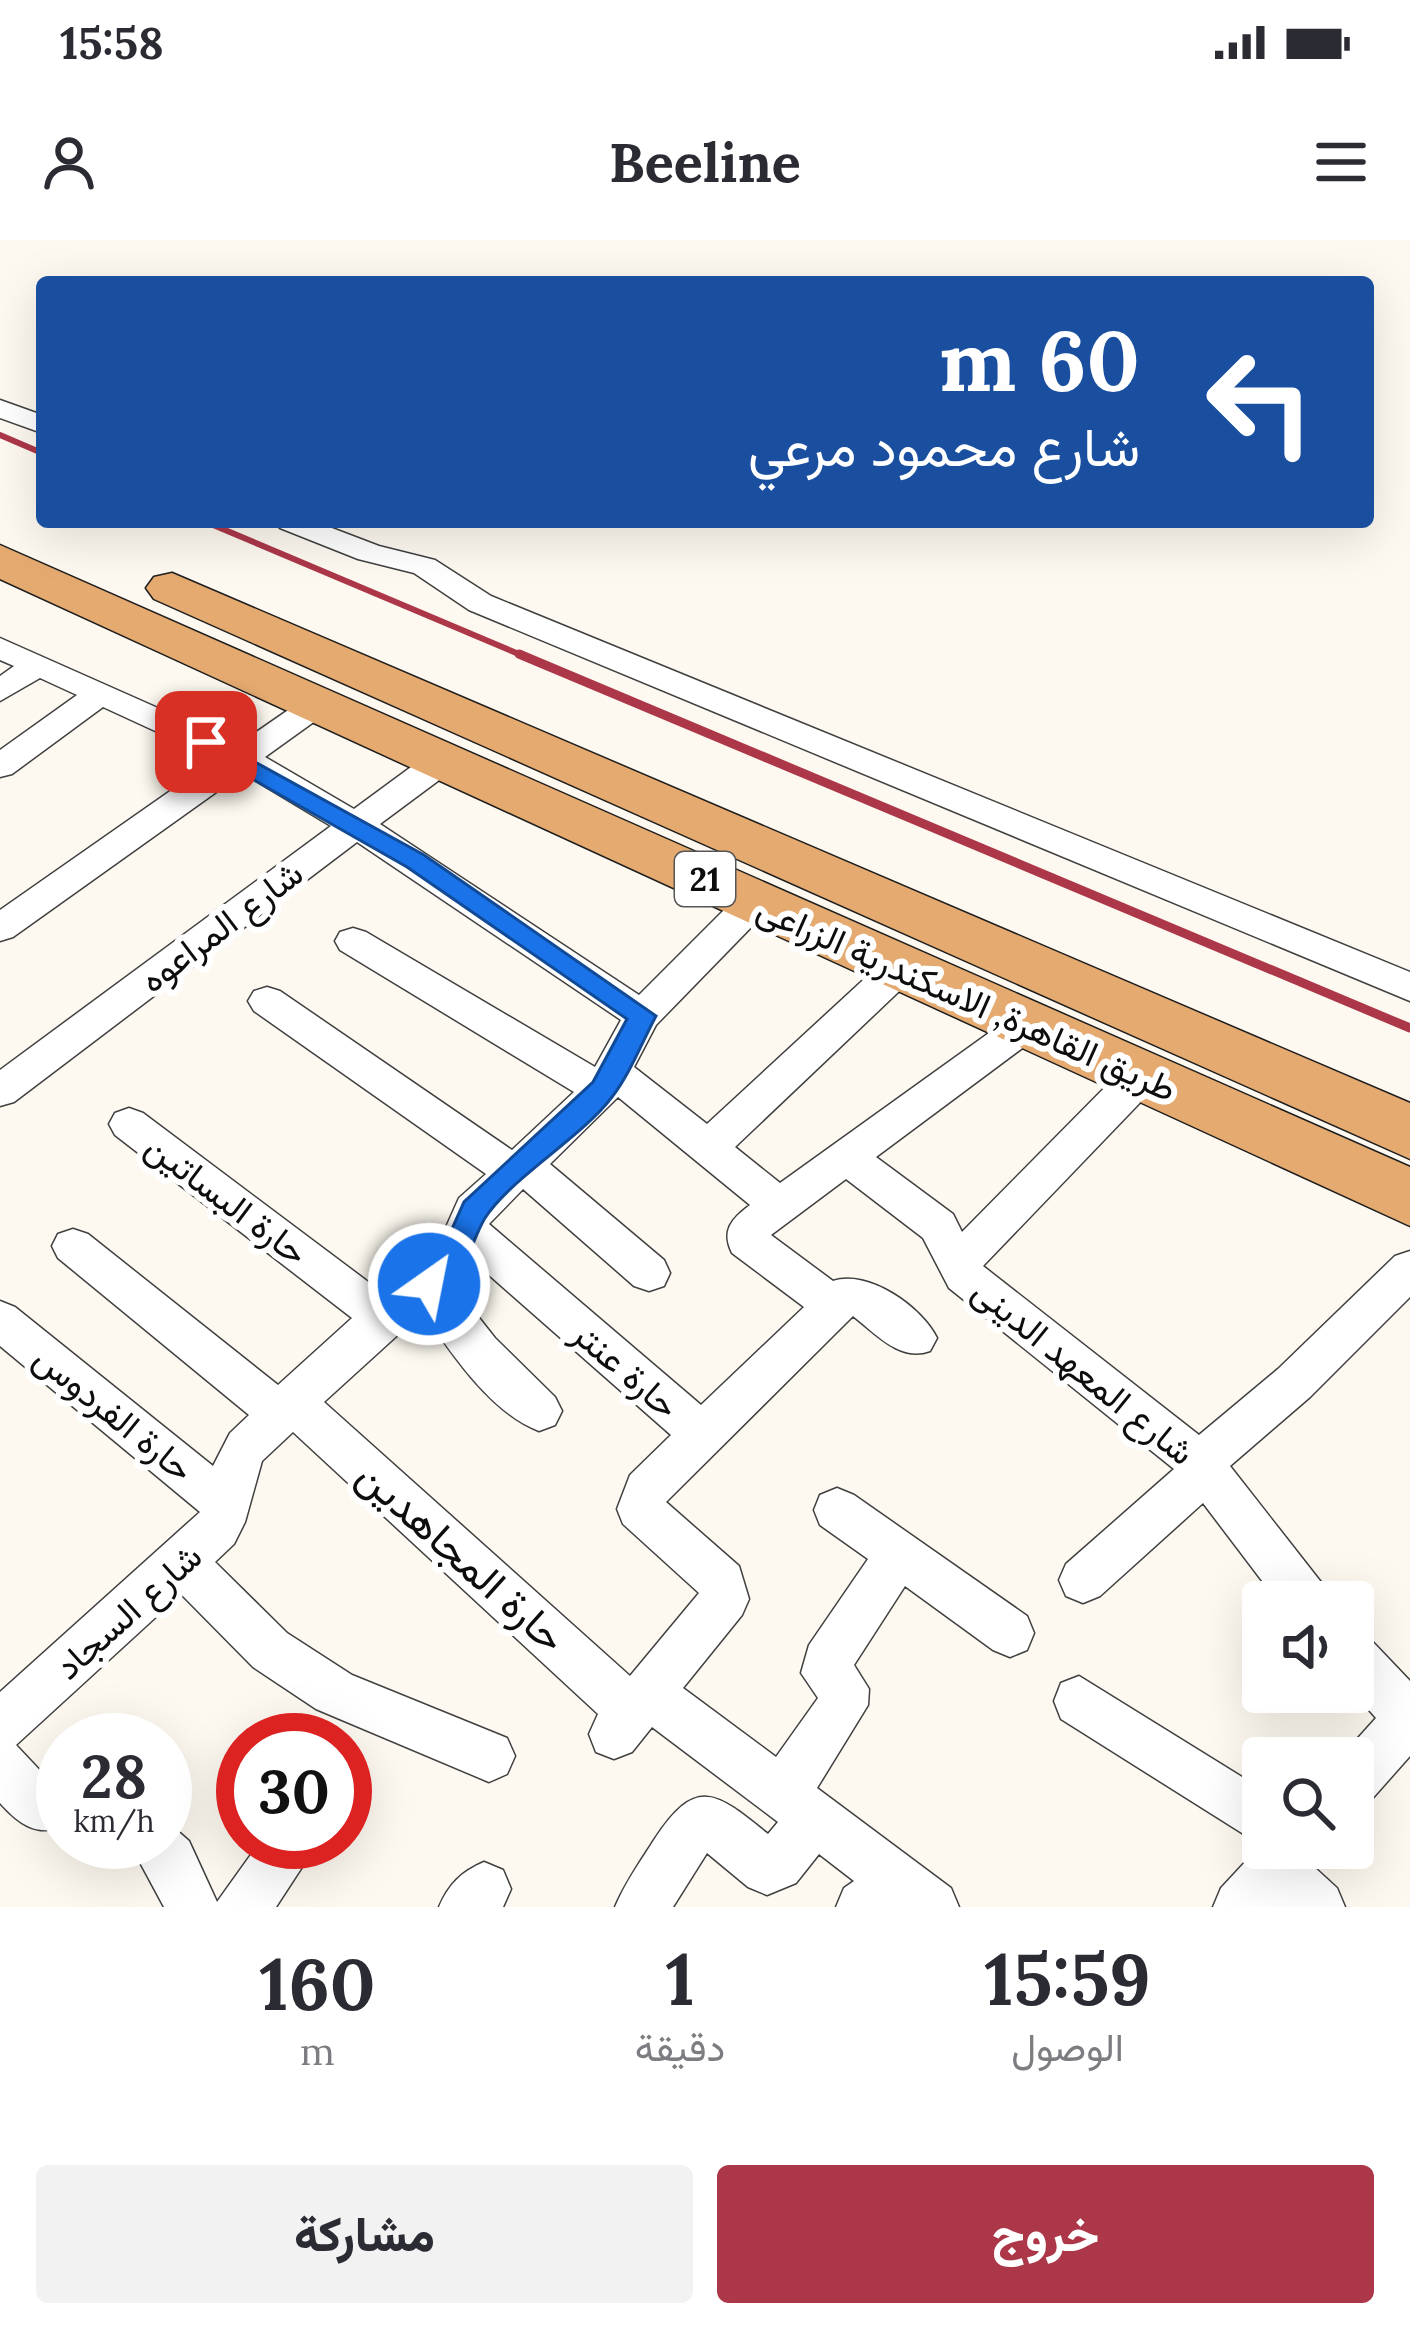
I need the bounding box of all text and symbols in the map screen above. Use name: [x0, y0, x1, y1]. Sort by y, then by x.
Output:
text: 15:58: [60, 14, 164, 71]
text: Beeline: [609, 128, 801, 197]
icon: person: [36, 129, 102, 195]
icon: menu: [1308, 129, 1374, 195]
text: 60 m: [939, 306, 1140, 414]
icon: left: [1182, 324, 1338, 480]
text: شارع محمود مرعي: [748, 412, 1140, 481]
pin: [155, 691, 257, 793]
icon: arrive: [173, 709, 239, 775]
street label: شارع المراعوه: [130, 850, 313, 1004]
road number: 21: [675, 852, 735, 906]
street label: طريق القاهرة, الاسكندرية الزراعى: [750, 885, 1184, 1111]
street label: حارة البساتين: [137, 1123, 317, 1275]
position arrow: [366, 1221, 492, 1347]
street label: شارع المعهد الدينى: [962, 1267, 1205, 1476]
street label: حارة عنتر: [562, 1309, 689, 1428]
street label: حارة الفردوس: [25, 1334, 203, 1492]
street label: حارة المجاهدين: [346, 1448, 578, 1664]
street label: شارع السجاد: [45, 1533, 212, 1691]
map controls: [1242, 1581, 1374, 1869]
button: sound: [1242, 1581, 1374, 1713]
speed limit sign: 30: [216, 1713, 372, 1869]
button: search: [1242, 1737, 1374, 1869]
text: 28: [81, 1738, 147, 1814]
text: km/h: [73, 1802, 155, 1840]
text: 1: [665, 1933, 695, 2025]
text: 15:59: [984, 1933, 1151, 2025]
text: 160: [259, 1938, 376, 2030]
text: دقيقة: [635, 2022, 725, 2072]
text: الوصول: [1011, 2022, 1124, 2072]
text: m: [300, 2026, 335, 2076]
button: مشاركة: [36, 2165, 693, 2303]
button: خروج: [717, 2165, 1374, 2303]

